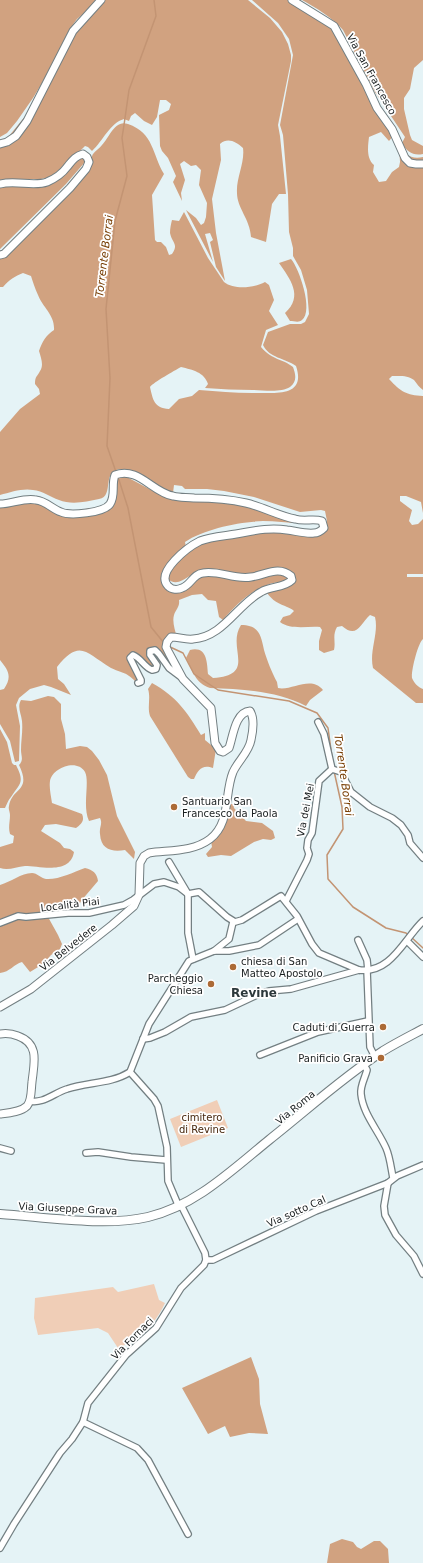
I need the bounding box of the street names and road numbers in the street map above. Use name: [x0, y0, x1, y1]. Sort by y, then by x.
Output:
street label: Via San Francesco: [345, 32, 398, 117]
street label: Via dei Mei: [295, 782, 316, 838]
street label: Località Piai: [40, 895, 100, 914]
street label: Via Belvedere: [38, 922, 99, 973]
street label: Via Roma: [274, 1088, 317, 1127]
street label: Via sotto Cal: [265, 1194, 327, 1229]
street label: Via Giuseppe Grava: [18, 1200, 118, 1217]
street label: Via Fornaci: [109, 1315, 156, 1362]

